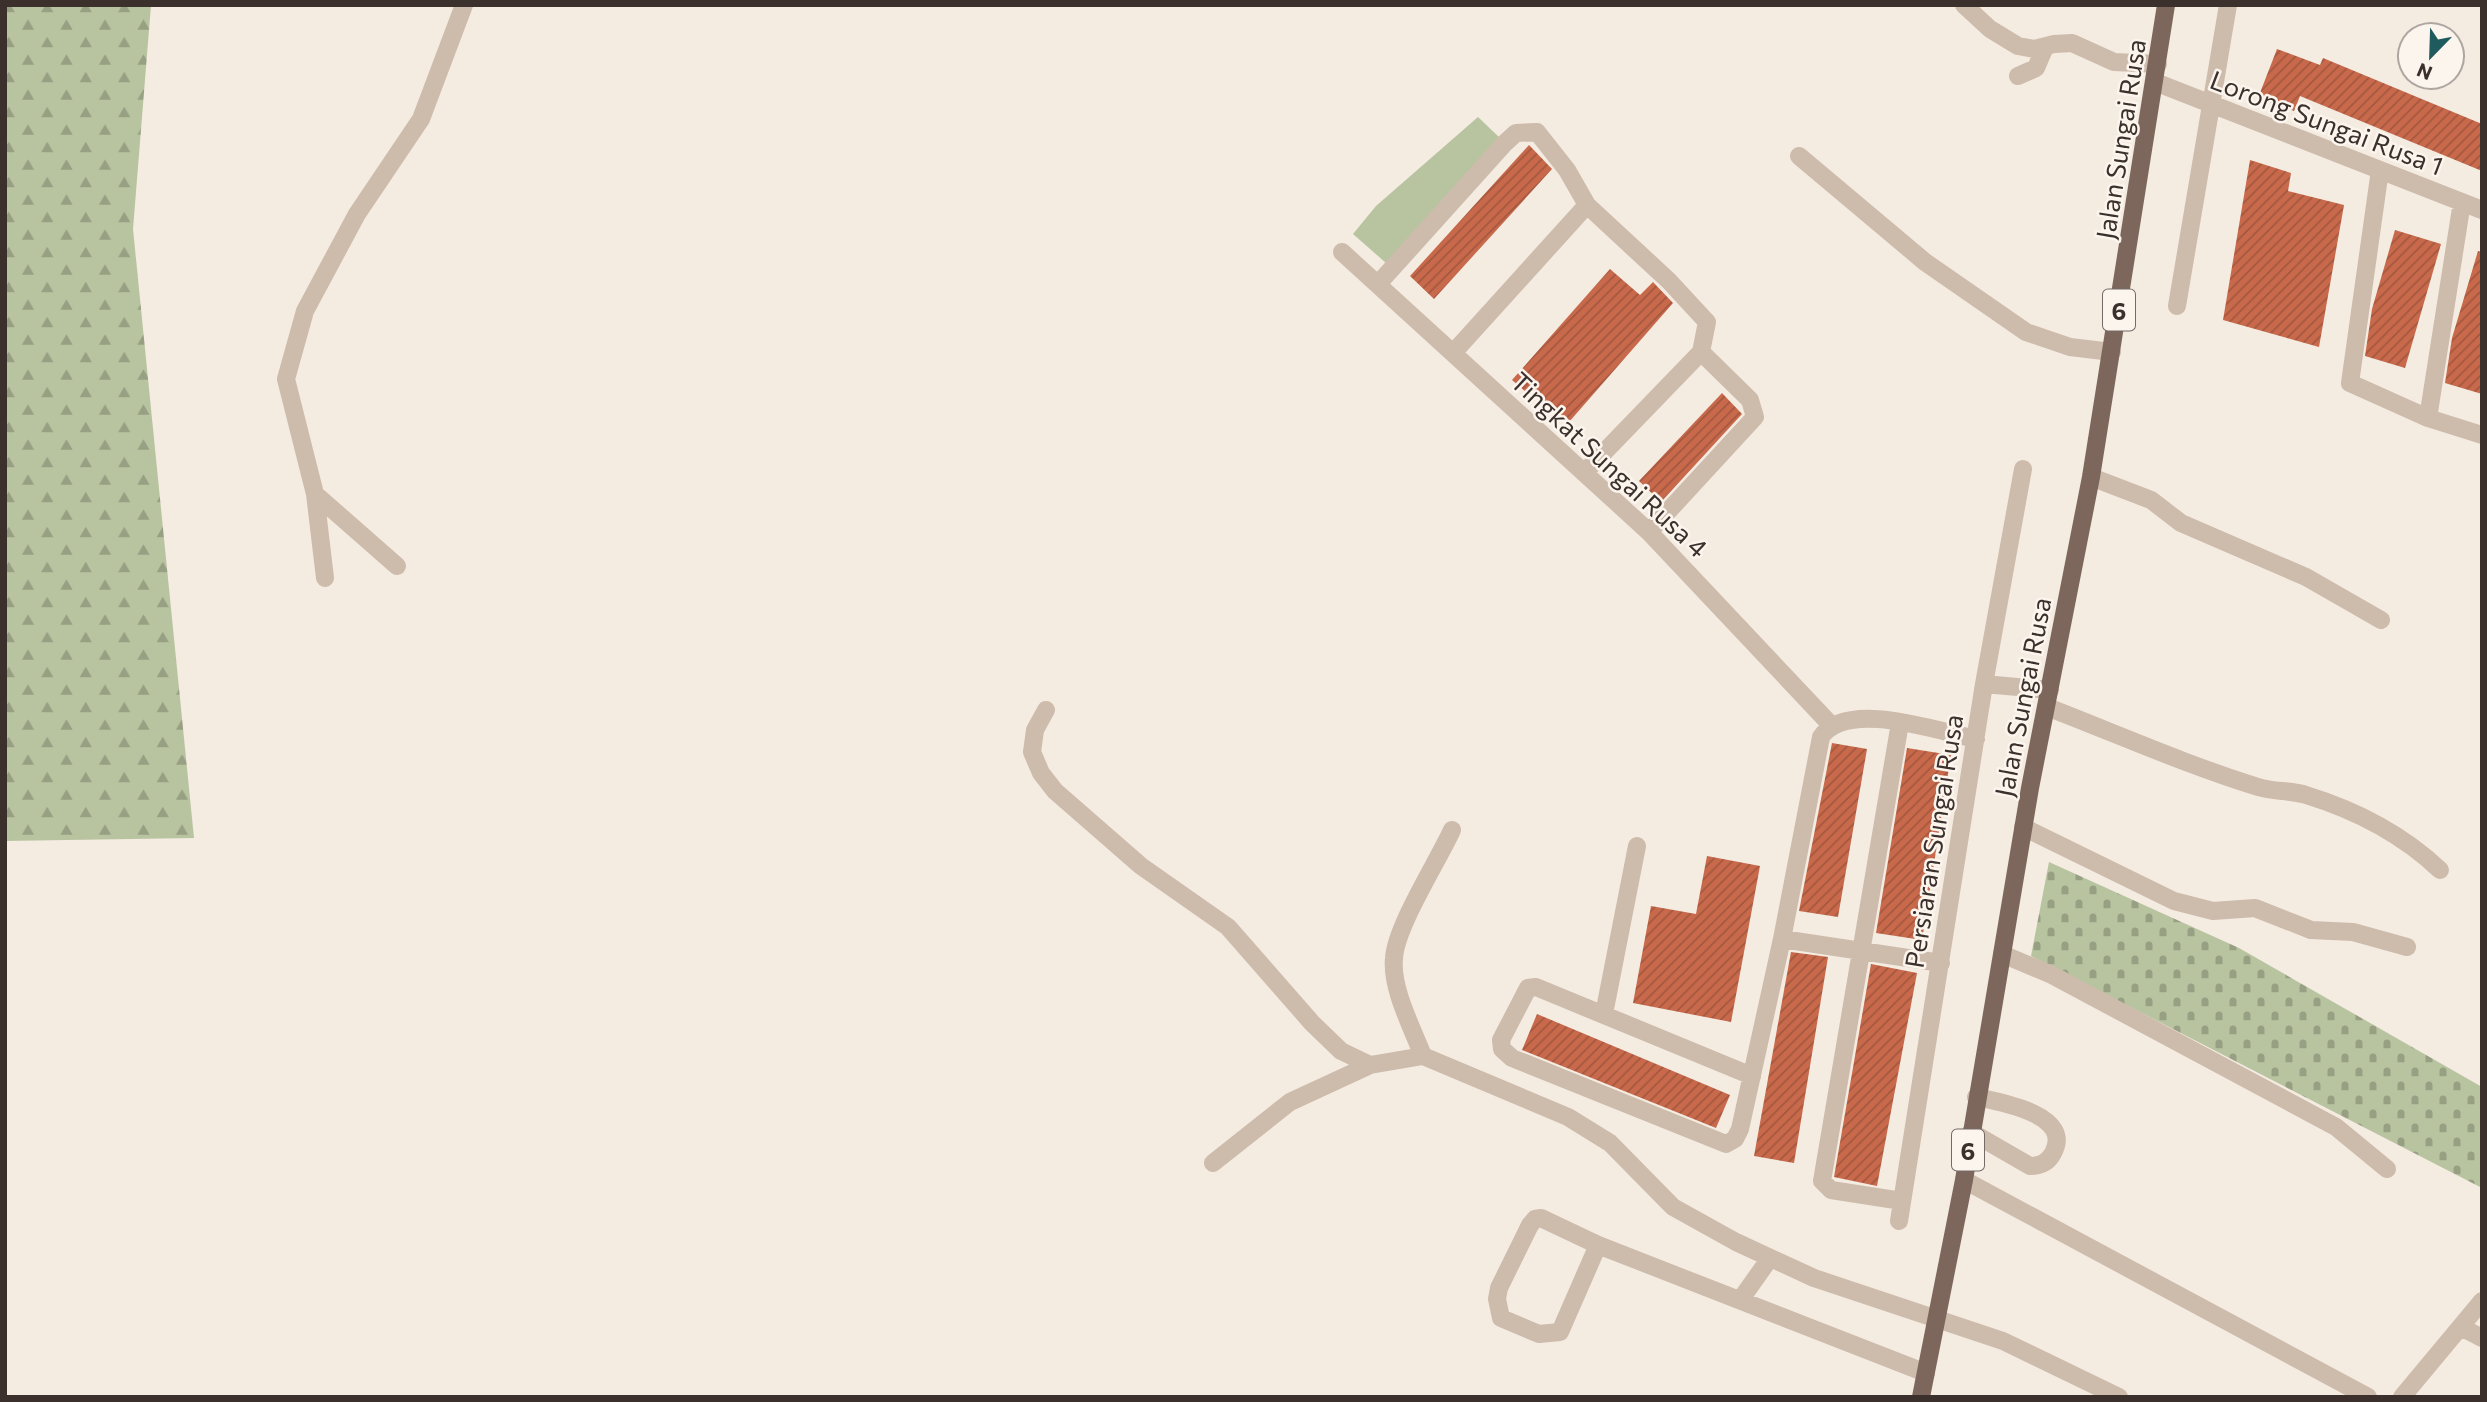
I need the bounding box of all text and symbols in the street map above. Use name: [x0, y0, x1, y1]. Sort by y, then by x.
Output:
north arrow: [2396, 21, 2466, 91]
street label: Jalan Sungai Rusa: [2089, 37, 2151, 241]
text: N: [2413, 59, 2435, 85]
street label: Lorong Sungai Rusa 1: [2206, 63, 2448, 181]
road number: 6: [2103, 290, 2135, 330]
street label: Tingkat Sungai Rusa 4: [1505, 365, 1715, 563]
street label: Jalan Sungai Rusa: [1987, 595, 2057, 799]
street label: Persiaran Sungai Rusa: [1898, 712, 1968, 970]
road number: 6: [1952, 1130, 1984, 1170]

